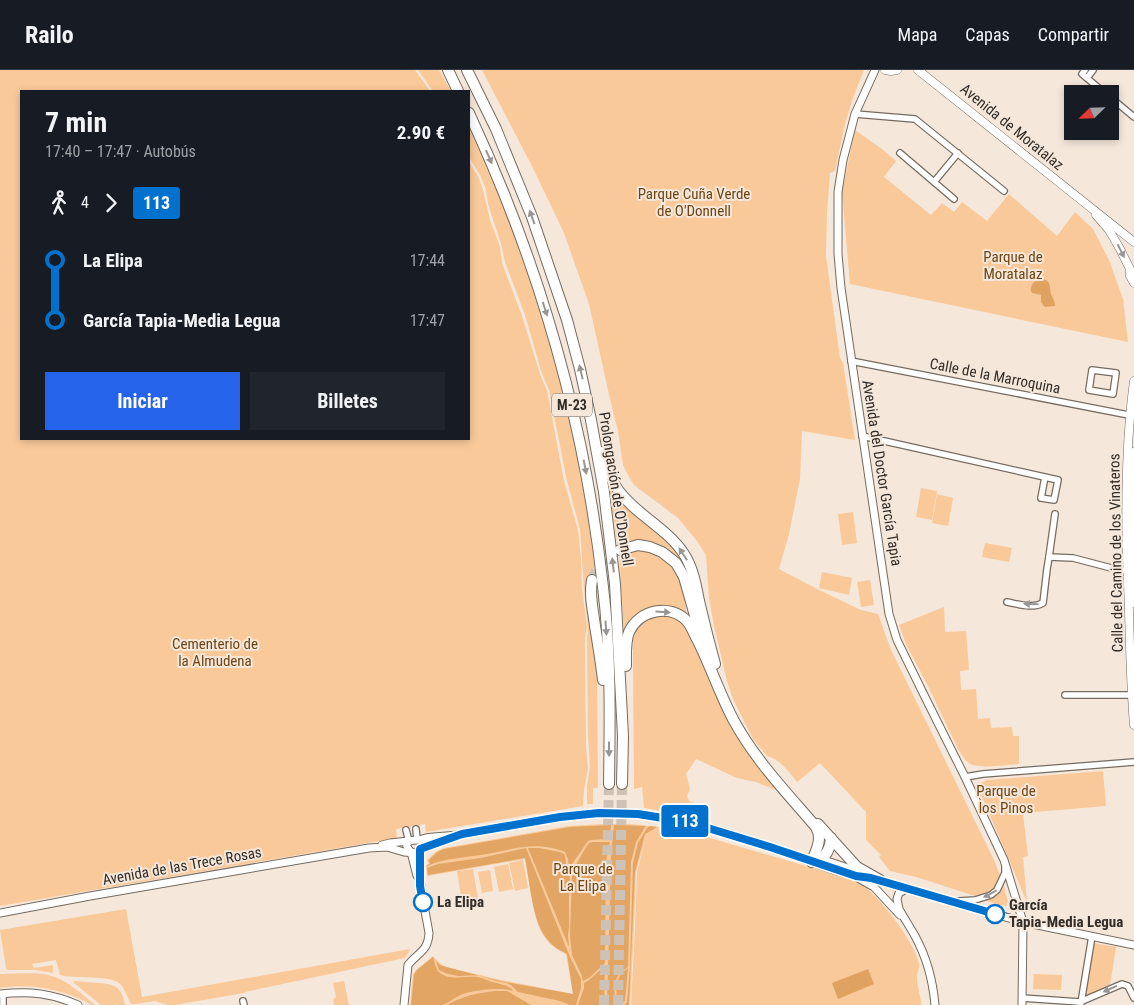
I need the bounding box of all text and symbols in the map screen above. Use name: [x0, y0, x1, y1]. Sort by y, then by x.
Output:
text: Railo: [25, 21, 74, 49]
text: Mapa: [898, 24, 937, 45]
text: Capas: [965, 24, 1010, 45]
text: Compartir: [1038, 24, 1109, 45]
street label: Avenida de Moratalaz: [957, 80, 1067, 174]
north arrow: [1064, 85, 1119, 140]
map controls: [1064, 85, 1119, 140]
text: 7 min: [45, 106, 107, 139]
text: 2.90 €: [397, 121, 445, 144]
text: 17:40 – 17:47 · Autobús: [45, 142, 196, 161]
one-way arrow: [485, 150, 493, 164]
park label: Parque Cuña Verde de O'Donnell: [638, 185, 750, 220]
icon: walk: [45, 189, 73, 217]
icon: forward: [97, 189, 125, 217]
text: 113: [143, 192, 170, 213]
text: 4: [81, 193, 89, 212]
one-way arrow: [528, 210, 535, 225]
one-way arrow: [1117, 244, 1125, 258]
park label: Parque de Moratalaz: [983, 248, 1043, 283]
text: La Elipa: [83, 249, 143, 272]
text: 17:44: [410, 251, 445, 270]
one-way arrow: [542, 302, 550, 317]
text: García Tapia-Media Legua: [83, 309, 280, 332]
text: 17:47: [410, 311, 445, 330]
street label: Calle de la Marroquina: [928, 355, 1062, 397]
one-way arrow: [577, 365, 585, 380]
button: Iniciar: [45, 372, 240, 430]
button: Billetes: [250, 372, 445, 430]
street label: Avenida del Doctor García Tapia: [858, 379, 906, 567]
road number: M-23: [552, 394, 592, 416]
street label: Prolongación de O'Donnell: [595, 411, 637, 567]
street label: Calle del Camino de los Vinateros: [1105, 453, 1127, 653]
one-way arrow: [582, 459, 590, 475]
one-way arrow: [678, 547, 688, 560]
one-way arrow: [609, 557, 617, 573]
one-way arrow: [1022, 600, 1038, 608]
one-way arrow: [656, 608, 672, 616]
one-way arrow: [603, 620, 611, 636]
park label: Cementerio de la Almudena: [172, 635, 258, 670]
one-way arrow: [606, 741, 614, 757]
park label: Parque de los Pinos: [976, 782, 1036, 817]
line badge: 113: [656, 805, 714, 837]
text: 113: [671, 810, 699, 831]
street label: Avenida de las Trece Rosas: [101, 843, 263, 889]
park label: Parque de La Elipa: [553, 860, 613, 895]
one-way arrow: [983, 890, 997, 898]
marker: La Elipa: [413, 892, 433, 912]
place label: La Elipa: [437, 893, 484, 911]
place label: García Tapia-Media Legua: [1009, 896, 1123, 931]
marker: García Tapia-Media Legua: [985, 904, 1005, 924]
one-way arrow: [1103, 985, 1117, 993]

